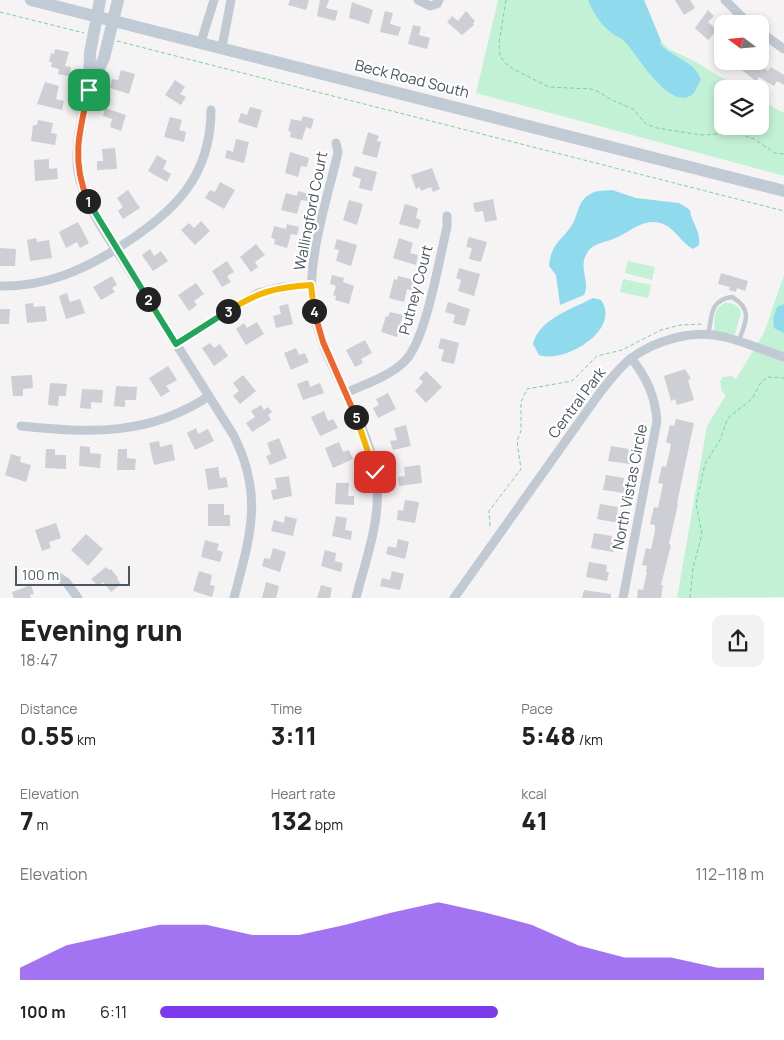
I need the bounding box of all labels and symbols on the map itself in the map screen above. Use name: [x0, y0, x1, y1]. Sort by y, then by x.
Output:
north arrow: [714, 15, 769, 70]
street label: Beck Road South: [353, 54, 472, 103]
pin: [68, 69, 110, 111]
street label: Wallingford Court: [289, 150, 332, 272]
pin: 1: [76, 188, 100, 214]
street label: Putney Court: [393, 243, 438, 337]
pin: 2: [136, 286, 160, 312]
pin: 3: [216, 298, 240, 324]
pin: 4: [302, 298, 326, 324]
street label: Central Park: [543, 362, 611, 443]
pin: 5: [344, 404, 368, 430]
street label: North Vistas Circle: [607, 422, 652, 552]
pin: [354, 451, 396, 493]
scale bar: [15, 562, 130, 586]

